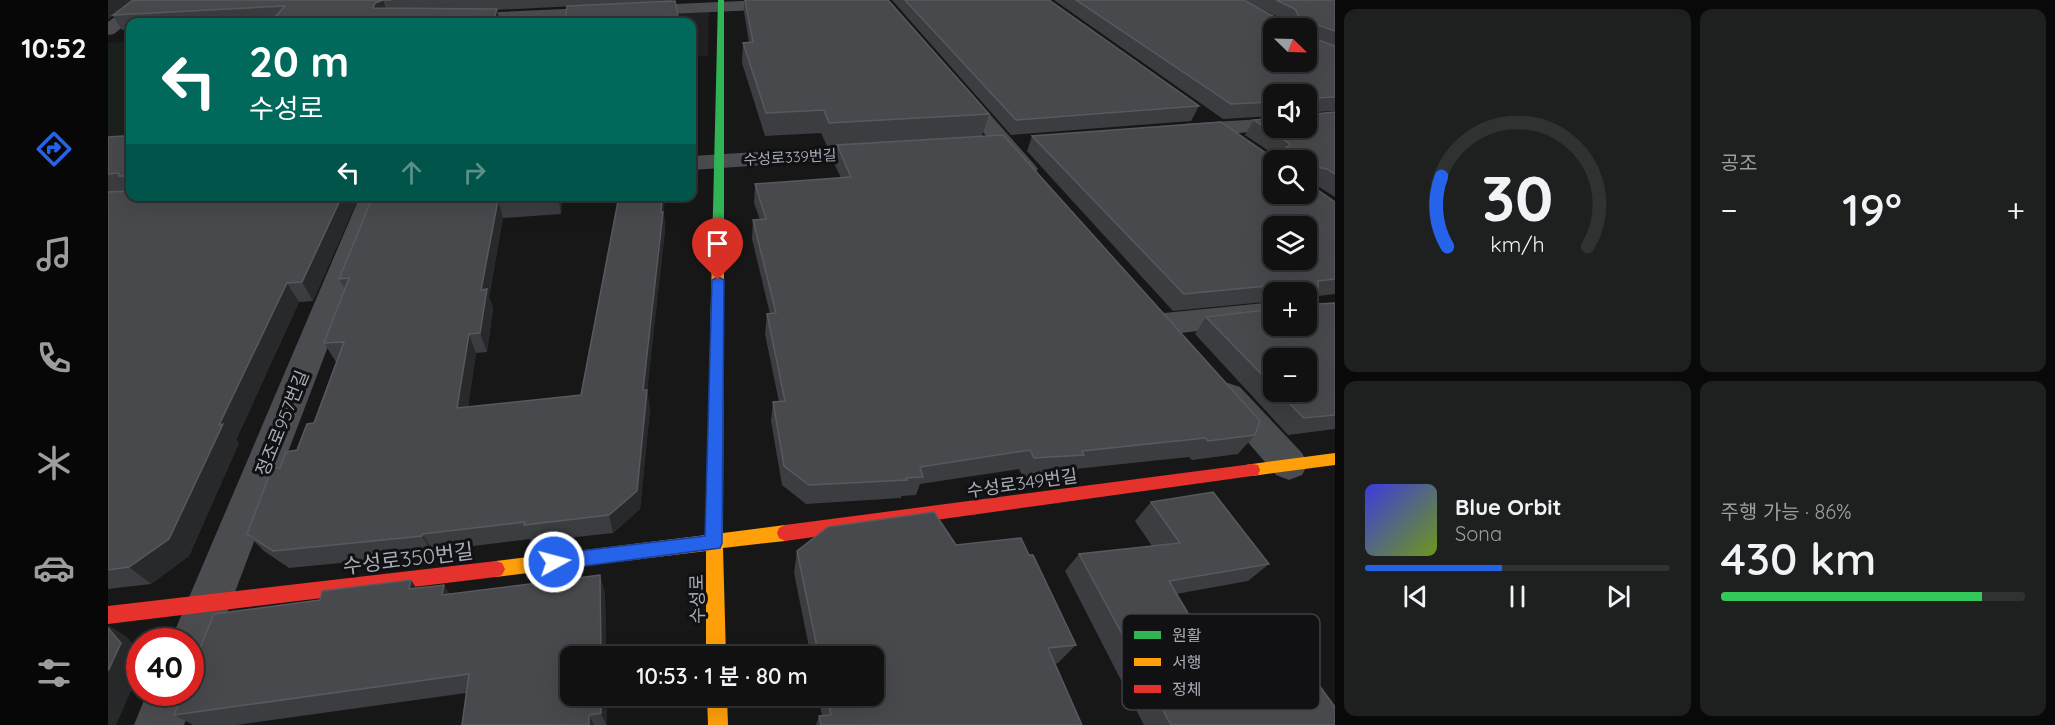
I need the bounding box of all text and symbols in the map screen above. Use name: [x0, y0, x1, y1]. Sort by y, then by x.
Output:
north arrow: [1263, 18, 1317, 72]
map controls: [1263, 18, 1317, 402]
text: 10:52: [21, 31, 87, 65]
text: 20 m: [249, 35, 349, 88]
icon: left: [150, 42, 228, 120]
button: sound: [1263, 84, 1317, 138]
text: 수성로: [249, 91, 324, 125]
icon: directions: [33, 128, 75, 170]
street label: 수성로339번길: [743, 145, 837, 169]
button: search: [1263, 150, 1317, 204]
text: 공조: [1721, 150, 1757, 175]
icon: left: [332, 156, 365, 189]
icon: ahead: [395, 156, 428, 189]
icon: right: [458, 156, 491, 189]
text: 30: [1481, 159, 1553, 237]
text: 19°: [1842, 181, 1902, 237]
text: −: [1721, 189, 1738, 230]
text: +: [2006, 189, 2025, 230]
button: layers: [1263, 216, 1317, 270]
pin: [692, 218, 743, 280]
icon: arrive: [701, 227, 734, 260]
text: km/h: [1490, 232, 1544, 258]
icon: music: [33, 233, 75, 275]
button: +: [1263, 282, 1317, 336]
icon: phone: [33, 337, 75, 379]
button: −: [1263, 348, 1317, 402]
street label: 정조로957번길: [250, 367, 314, 479]
icon: climate: [33, 442, 75, 484]
street label: 수성로349번길: [965, 464, 1079, 502]
text: Blue Orbit: [1455, 493, 1561, 521]
text: 주행 가능 · 86%: [1721, 499, 1851, 524]
text: Sona: [1455, 521, 1502, 546]
position arrow: [522, 530, 586, 594]
text: 430 km: [1721, 530, 1876, 586]
street label: 수성로350번길: [341, 537, 475, 579]
icon: car: [33, 547, 75, 589]
street label: 수성로: [685, 574, 709, 624]
icon: previous: [1399, 580, 1432, 613]
icon: pause: [1501, 580, 1534, 613]
icon: next: [1602, 580, 1635, 613]
legend: [1122, 614, 1320, 710]
text: 원활: [1172, 625, 1202, 645]
speed limit sign: 40: [126, 628, 204, 706]
icon: filters: [33, 652, 75, 694]
text: 서행: [1172, 652, 1201, 672]
text: 10:53 · 1 분 · 80 m: [636, 662, 808, 690]
text: 정체: [1172, 679, 1201, 699]

